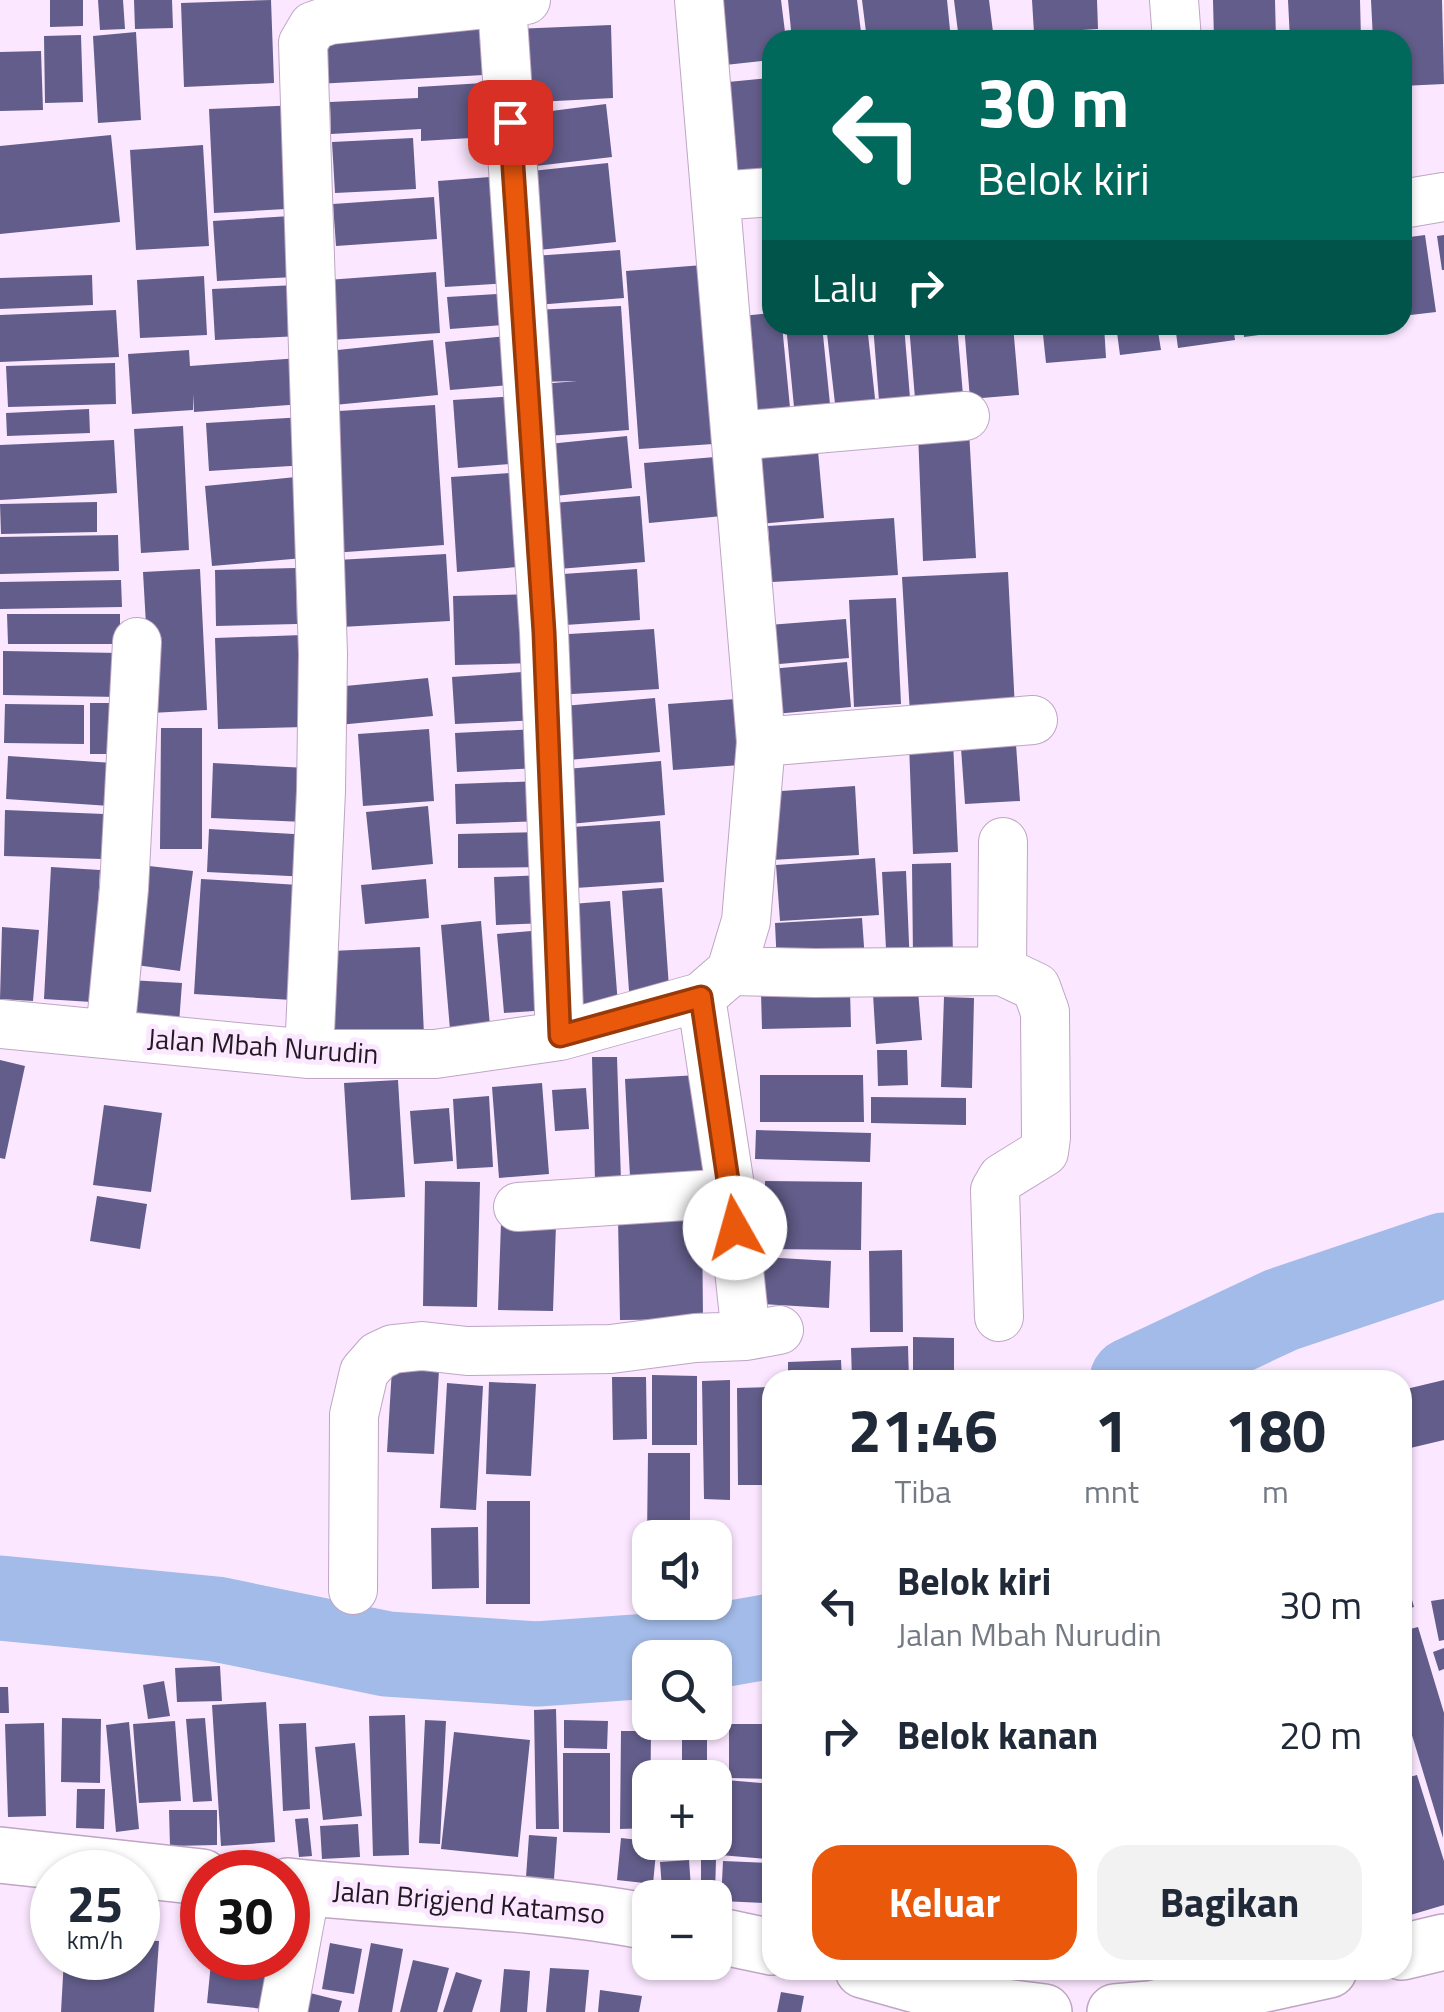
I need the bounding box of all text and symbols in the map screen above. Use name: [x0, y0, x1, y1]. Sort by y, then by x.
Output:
text: 30 m: [977, 48, 1130, 154]
icon: left: [812, 70, 942, 200]
pin: [468, 80, 553, 165]
icon: arrive: [483, 95, 538, 150]
text: Belok kiri: [977, 144, 1150, 212]
text: Lalu: [812, 259, 878, 317]
icon: right: [898, 260, 953, 315]
street label: Jalan Mbah Nurudin: [146, 1016, 380, 1075]
position arrow: [683, 1176, 787, 1280]
text: 21:46: [848, 1384, 998, 1475]
text: 1: [1095, 1384, 1128, 1475]
text: 180: [1225, 1384, 1326, 1475]
text: Tiba: [895, 1467, 951, 1515]
text: mnt: [1084, 1467, 1139, 1515]
text: m: [1262, 1467, 1289, 1515]
map controls: [632, 1520, 732, 1980]
button: sound: [632, 1520, 732, 1620]
text: Belok kiri: [897, 1552, 1051, 1610]
text: 30 m: [1279, 1576, 1362, 1634]
icon: left: [812, 1578, 867, 1633]
text: Jalan Mbah Nurudin: [897, 1610, 1162, 1658]
button: search: [632, 1640, 732, 1740]
text: Belok kanan: [897, 1706, 1098, 1764]
text: 20 m: [1279, 1706, 1362, 1764]
icon: right: [812, 1708, 867, 1763]
button: +: [632, 1760, 732, 1860]
button: Keluar: [812, 1845, 1077, 1960]
button: Bagikan: [1097, 1845, 1362, 1960]
speed limit sign: 30: [180, 1850, 310, 1980]
text: 25: [67, 1865, 123, 1941]
street label: Jalan Brigjend Katamso: [331, 1868, 607, 1935]
button: −: [632, 1880, 732, 1980]
text: km/h: [67, 1921, 123, 1959]

